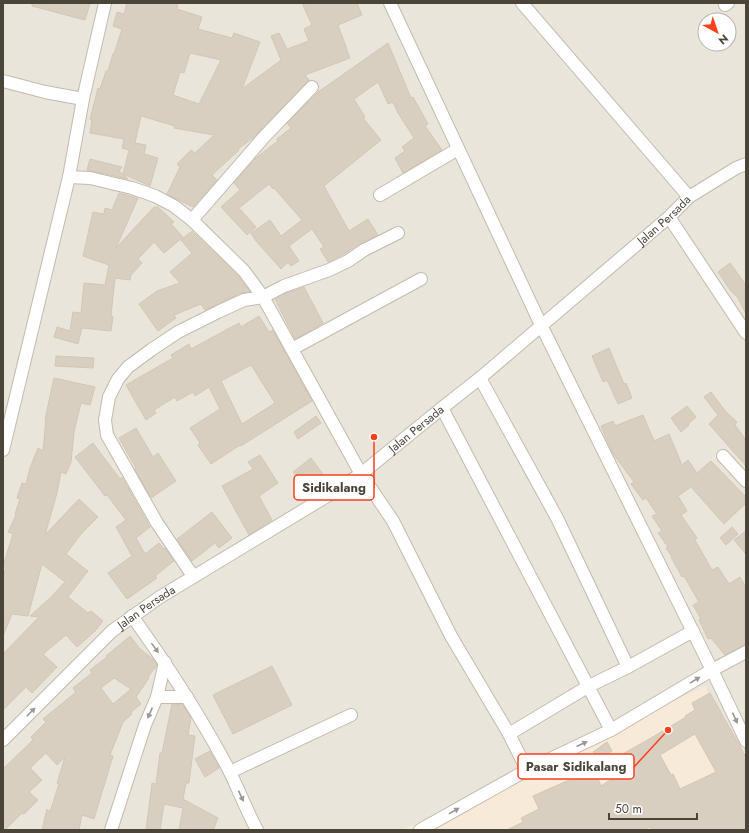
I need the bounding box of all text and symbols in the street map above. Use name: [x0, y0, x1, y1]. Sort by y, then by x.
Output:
north arrow: [697, 12, 737, 52]
text: N: [715, 31, 732, 49]
street label: Jalan Persada: [632, 191, 695, 251]
street label: Jalan Persada: [383, 401, 448, 458]
callout: Sidikalang: [294, 475, 374, 500]
text: Sidikalang: [302, 478, 366, 497]
street label: Jalan Persada: [112, 581, 179, 635]
one-way arrow: [151, 642, 159, 653]
one-way arrow: [689, 677, 701, 684]
one-way arrow: [26, 707, 36, 717]
one-way arrow: [147, 707, 153, 719]
one-way arrow: [732, 712, 738, 723]
one-way arrow: [576, 741, 587, 747]
callout: Pasar Sidikalang: [518, 754, 634, 779]
text: Pasar Sidikalang: [526, 757, 626, 776]
one-way arrow: [238, 790, 244, 802]
scale bar: [609, 795, 697, 821]
text: 50 m: [615, 800, 642, 818]
one-way arrow: [448, 807, 460, 814]

